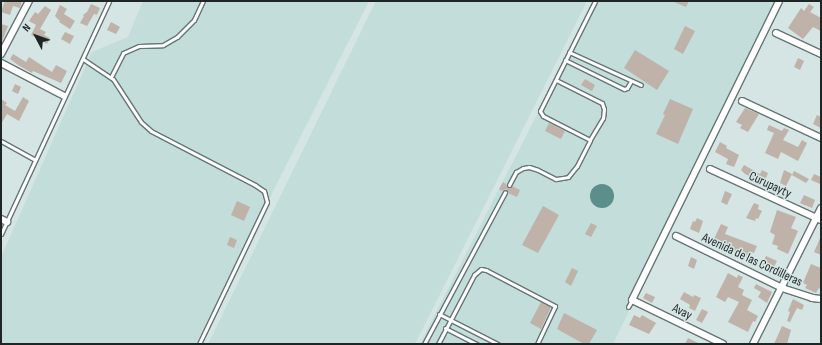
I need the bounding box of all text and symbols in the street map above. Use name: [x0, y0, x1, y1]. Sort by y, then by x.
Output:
north arrow: [16, 16, 56, 56]
text: N: [20, 21, 33, 34]
street label: Curupayty: [746, 168, 794, 202]
street label: Avenida de las Cordilleras: [699, 230, 805, 290]
street label: Avay: [670, 301, 694, 323]

